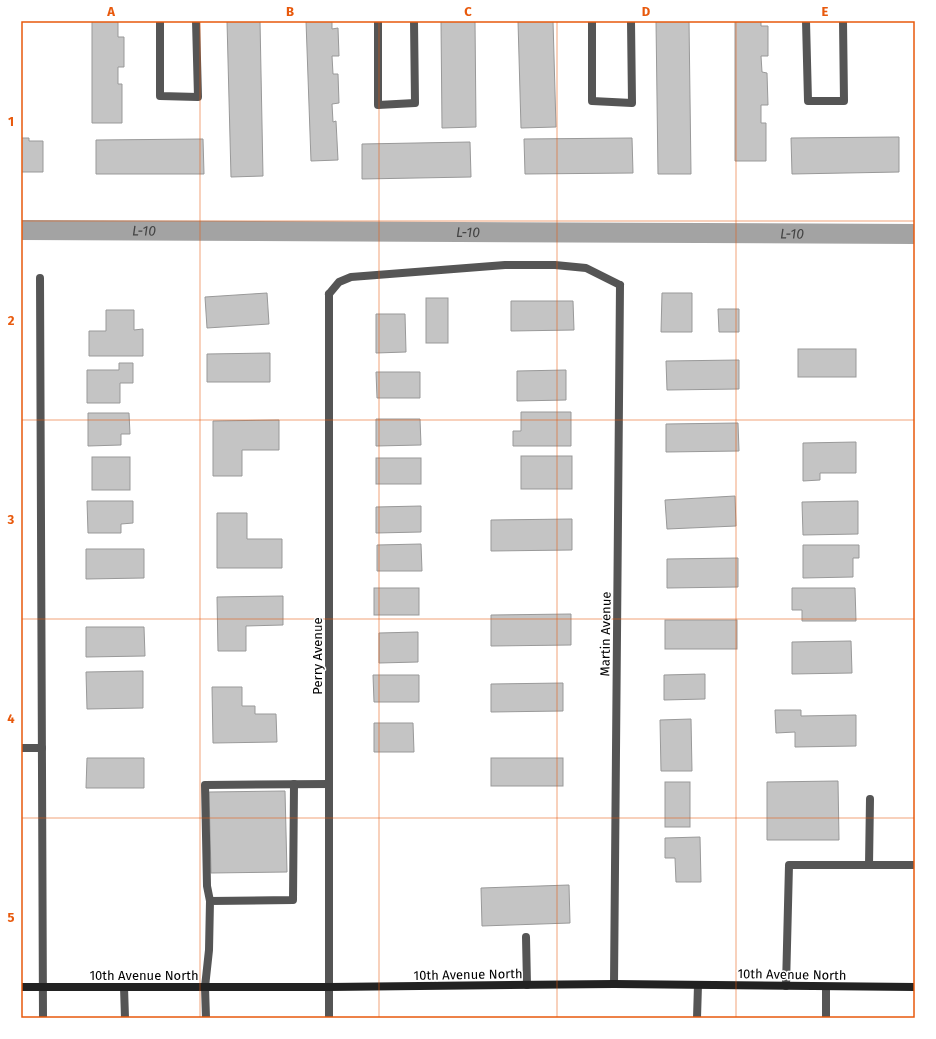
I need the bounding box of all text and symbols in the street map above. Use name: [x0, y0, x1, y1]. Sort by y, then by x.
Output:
text: A: [106, 4, 115, 19]
text: B: [286, 4, 294, 19]
text: C: [464, 4, 472, 19]
text: D: [642, 4, 651, 19]
text: E: [822, 4, 829, 19]
text: 1: [8, 114, 14, 129]
water label: L-10: [132, 222, 156, 240]
water label: L-10: [456, 224, 480, 241]
water label: L-10: [780, 225, 804, 243]
text: 2: [8, 313, 15, 328]
text: 3: [7, 512, 15, 527]
street label: Martin Avenue: [597, 591, 614, 677]
street label: Perry Avenue: [310, 617, 325, 695]
text: 4: [7, 711, 15, 726]
text: 5: [8, 910, 15, 925]
street label: 10th Avenue North: [413, 966, 523, 983]
street label: 10th Avenue North: [737, 966, 847, 983]
street label: 10th Avenue North: [89, 968, 199, 983]

